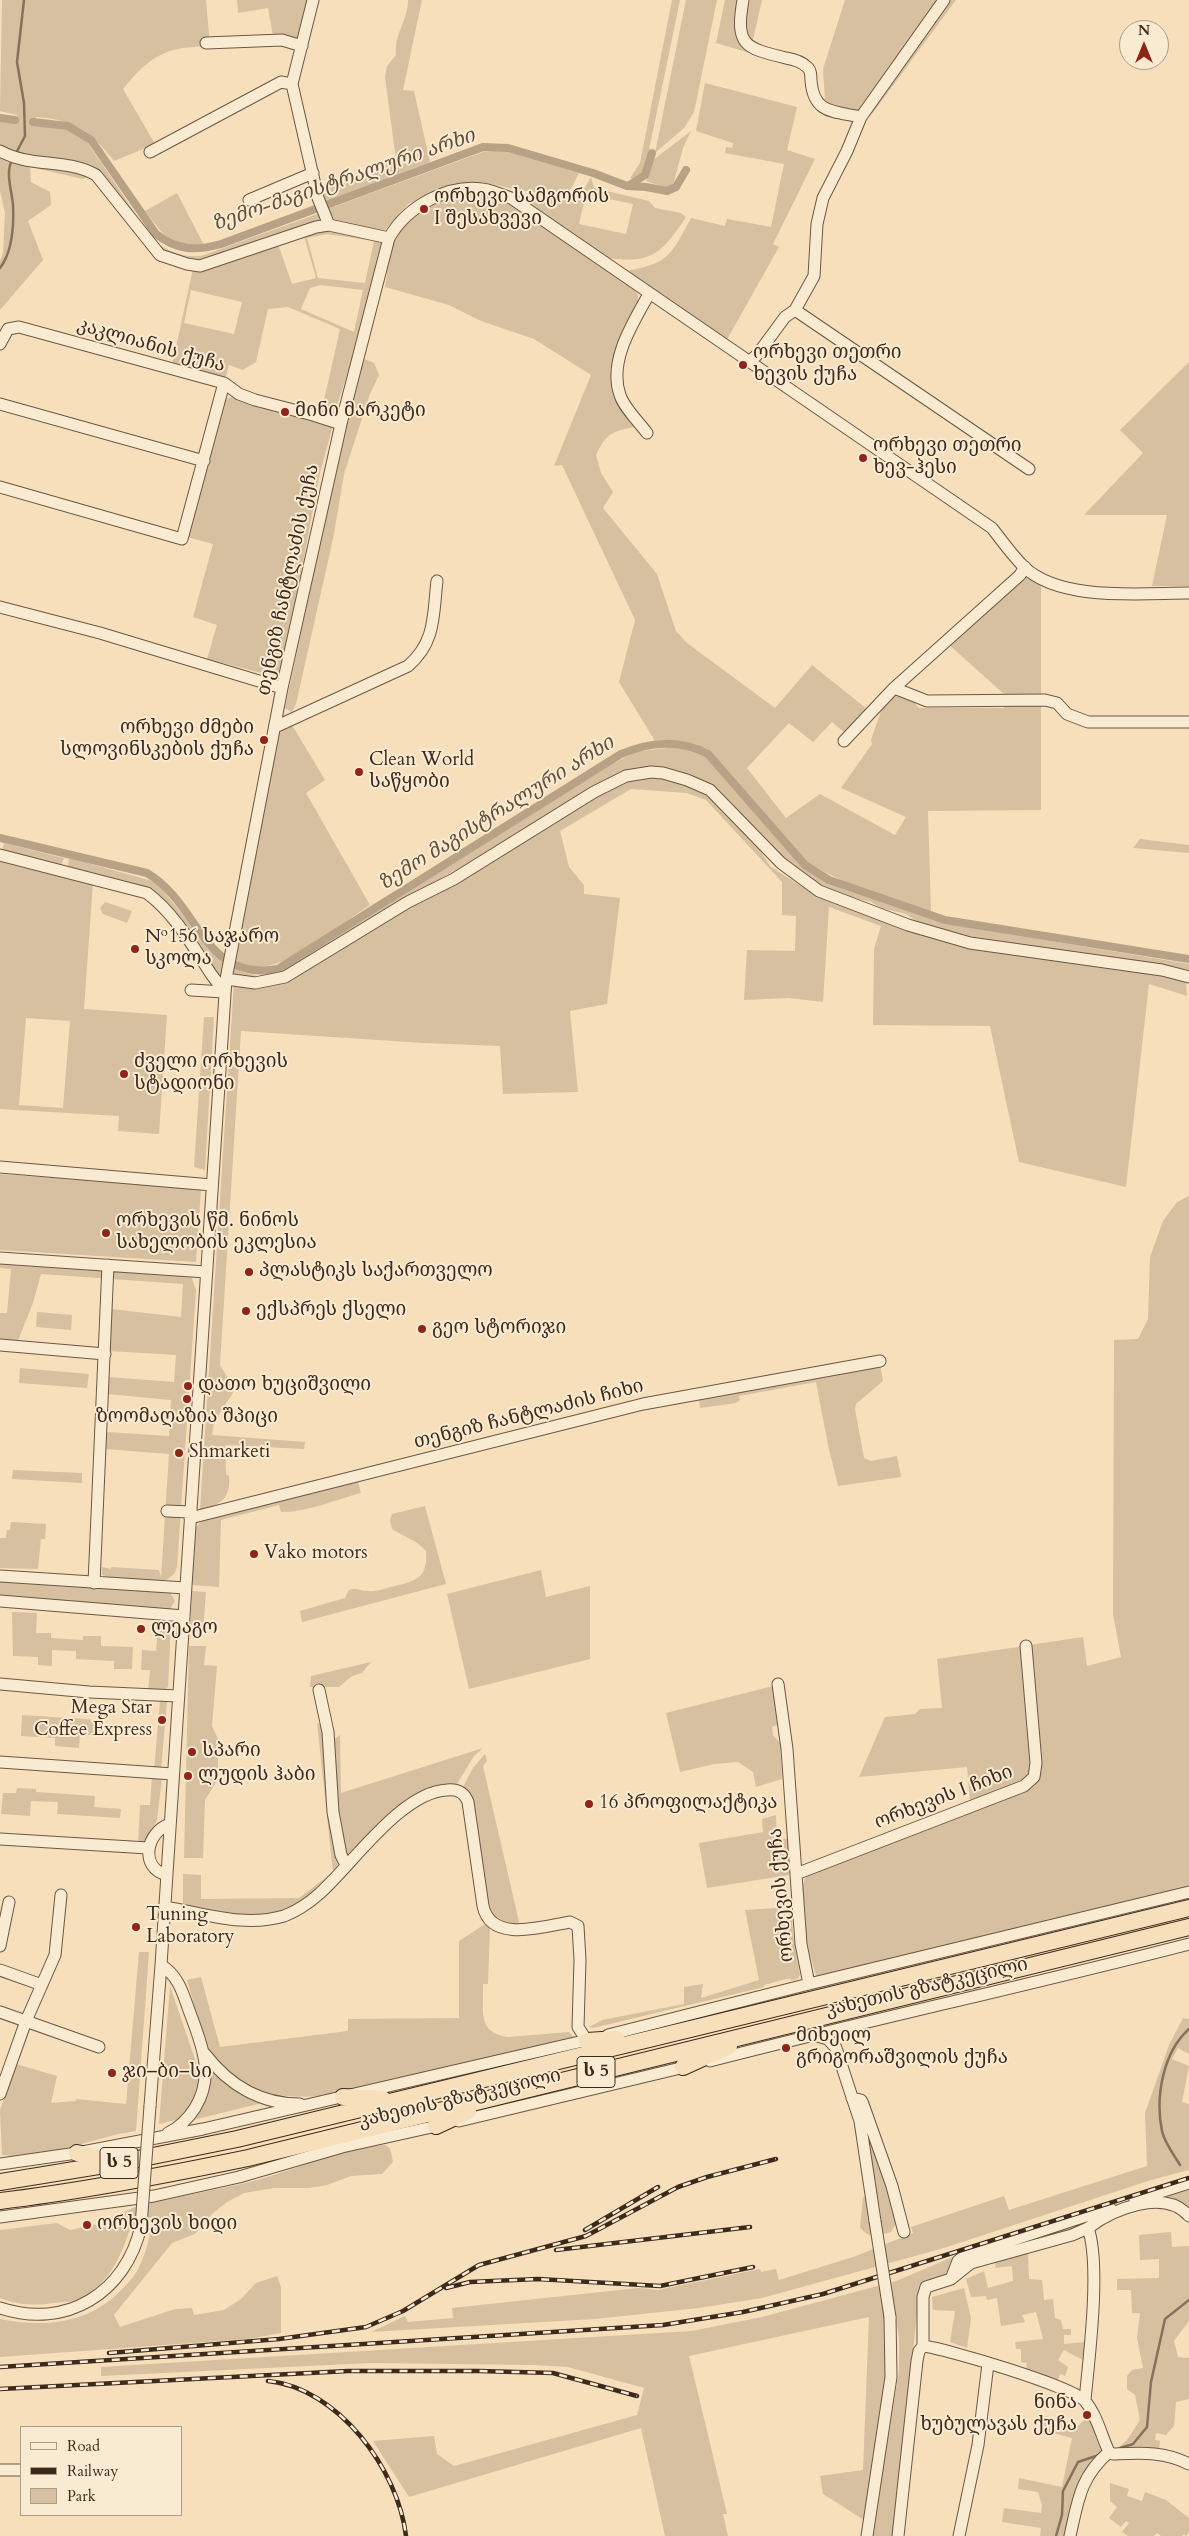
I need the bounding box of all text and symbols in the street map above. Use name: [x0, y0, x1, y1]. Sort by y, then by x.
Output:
north arrow: [1119, 20, 1169, 70]
text: N: [1138, 21, 1150, 40]
water label: ზემო-მაგისტრალური არხი: [210, 125, 478, 237]
place label: ორხევი სამგორის I შესახვევი: [434, 187, 609, 231]
marker: ორხევი სამგორის I შესახვევი: [418, 203, 430, 215]
street label: კაკლიანის ქუჩა: [74, 314, 228, 378]
place label: ორხევი თეთრი ხევის ქუჩა: [753, 343, 902, 387]
marker: ორხევი თეთრი ხევის ქუჩა: [737, 359, 749, 371]
place label: მინი მარკეტი: [295, 401, 426, 423]
marker: მინი მარკეტი: [279, 406, 291, 418]
place label: ორხევი თეთრი ხევ-ჰესი: [873, 436, 1022, 480]
marker: ორხევი თეთრი ხევ-ჰესი: [857, 452, 869, 464]
street label: თენგიზ ჩანტლაძის ქუჩა: [253, 462, 325, 698]
place label: ორხევი ძმები სლოვინსკების ქუჩა: [60, 718, 254, 762]
water label: ზემო მაგისტრალური არხი: [375, 732, 619, 896]
marker: ორხევი ძმები სლოვინსკების ქუჩა: [258, 734, 270, 746]
place label: Clean World საწყობი: [369, 750, 474, 794]
marker: Clean World საწყობი: [353, 766, 365, 778]
place label: №156 საჯარო სკოლა: [145, 927, 279, 971]
marker: №156 საჯარო სკოლა: [129, 943, 141, 955]
place label: ძველი ორხევის სტადიონი: [134, 1052, 288, 1096]
marker: ძველი ორხევის სტადიონი: [118, 1068, 130, 1080]
place label: ორხევის წმ. ნინოს სახელობის ეკლესია: [116, 1211, 317, 1255]
marker: ორხევის წმ. ნინოს სახელობის ეკლესია: [100, 1227, 112, 1239]
place label: პლასტიკს საქართველო: [259, 1261, 493, 1283]
marker: პლასტიკს საქართველო: [243, 1266, 255, 1278]
place label: ექსპრეს ქსელი: [256, 1300, 406, 1322]
marker: ექსპრეს ქსელი: [240, 1305, 252, 1317]
place label: გეო სტორიჯი: [432, 1318, 566, 1340]
marker: გეო სტორიჯი: [416, 1323, 428, 1335]
place label: დათო ხუციშვილი: [198, 1375, 371, 1397]
street label: თენგიზ ჩანტლაძის ჩიხი: [412, 1375, 646, 1455]
marker: დათო ხუციშვილი: [182, 1380, 194, 1392]
marker: ზოომაღაზია შპიცი: [181, 1393, 193, 1405]
place label: ზოომაღაზია შპიცი: [96, 1407, 278, 1429]
place label: Shmarketi: [189, 1442, 270, 1464]
marker: Shmarketi: [173, 1447, 185, 1459]
place label: Vako motors: [264, 1543, 368, 1565]
marker: Vako motors: [248, 1548, 260, 1560]
place label: ლეაგო: [151, 1618, 218, 1640]
marker: ლეაგო: [135, 1623, 147, 1635]
place label: Mega Star Coffee Express: [34, 1698, 152, 1742]
marker: Mega Star Coffee Express: [156, 1714, 168, 1726]
place label: სპარი: [202, 1741, 261, 1763]
marker: სპარი: [186, 1746, 198, 1758]
street label: ორხევის I ჩიხი: [872, 1761, 1016, 1835]
place label: ლუდის ჰაბი: [198, 1765, 316, 1787]
marker: ლუდის ჰაბი: [182, 1770, 194, 1782]
place label: 16 პროფილაქტიკა: [599, 1793, 777, 1815]
marker: 16 პროფილაქტიკა: [583, 1798, 595, 1810]
street label: ორხევის ქუჩა: [765, 1827, 799, 1963]
place label: Tuning Laboratory: [146, 1905, 235, 1949]
marker: Tuning Laboratory: [130, 1921, 142, 1933]
street label: კახეთის გზატკეცილი: [824, 1954, 1030, 2022]
place label: მიხეილ გრიგორაშვილის ქუჩა: [796, 2026, 1008, 2070]
marker: მიხეილ გრიგორაშვილის ქუჩა: [780, 2042, 792, 2054]
road number: ს 5: [577, 2056, 615, 2088]
place label: ჯი–ბი–სი: [122, 2062, 212, 2084]
street label: კახეთის გზატკეცილი: [357, 2065, 563, 2133]
marker: ჯი–ბი–სი: [106, 2067, 118, 2079]
road number: ს 5: [100, 2148, 138, 2178]
place label: ორხევის ხიდი: [97, 2214, 237, 2236]
marker: ორხევის ხიდი: [81, 2219, 93, 2231]
place label: ნინა ხუბულავას ქუჩა: [920, 2393, 1077, 2437]
marker: ნინა ხუბულავას ქუჩა: [1081, 2409, 1093, 2421]
legend: [20, 2426, 182, 2516]
text: Road: [67, 2436, 100, 2456]
text: Railway: [67, 2461, 118, 2481]
text: Park: [67, 2486, 96, 2506]

